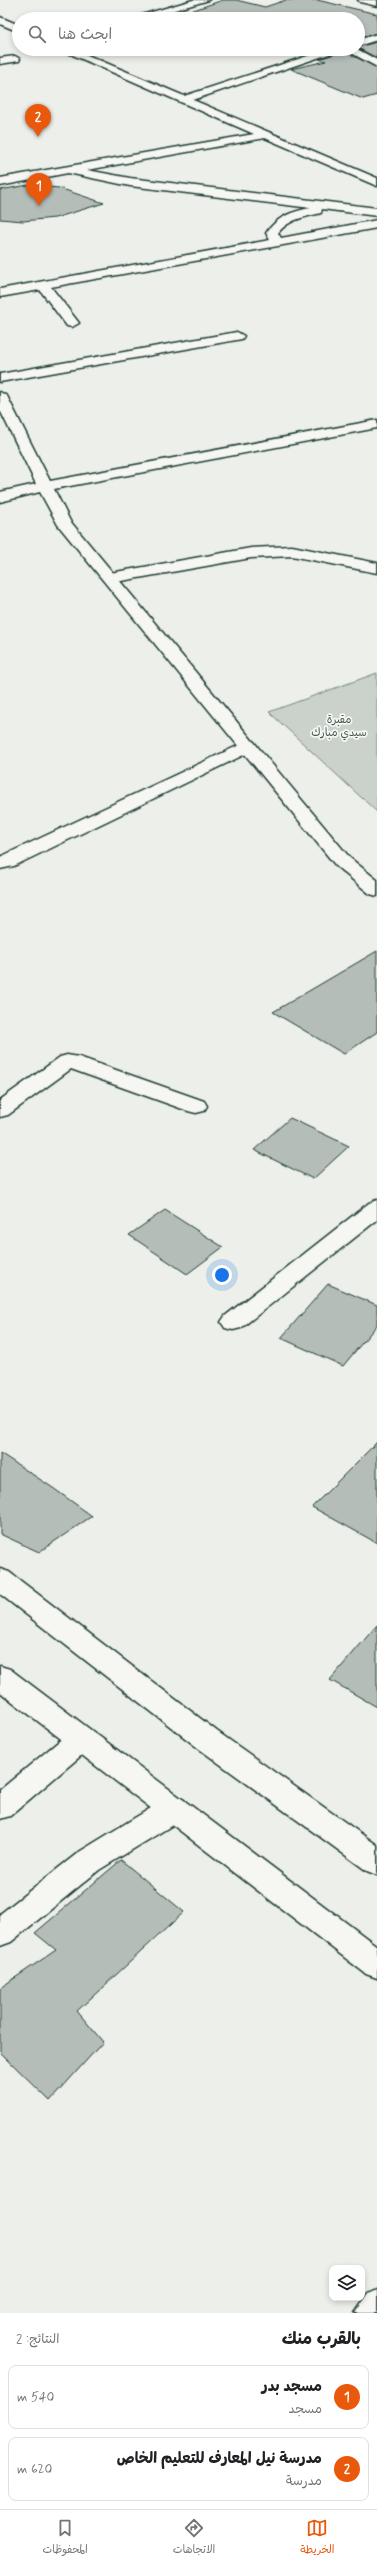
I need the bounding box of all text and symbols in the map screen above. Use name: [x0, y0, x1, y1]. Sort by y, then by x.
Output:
search box: [12, 12, 365, 56]
icon: search: [26, 23, 48, 45]
text: ابحث هنا: [58, 25, 112, 45]
pin: 2: [25, 104, 51, 137]
pin: 1: [26, 173, 52, 206]
park label: مقبرة سيدي مبارك: [311, 713, 367, 741]
your location: [212, 1265, 232, 1285]
map controls: [329, 2265, 365, 2301]
button: layers: [329, 2265, 365, 2301]
text: بالقرب منك: [282, 2328, 361, 2350]
text: النتائج: 2: [16, 2331, 59, 2348]
text: مسجد بدر: [262, 2377, 322, 2397]
text: 540 m: [17, 2389, 54, 2406]
text: 1: [344, 2389, 350, 2406]
text: مسجد: [289, 2401, 322, 2418]
text: مدرسة نيل المعارف للتعليم الخاص: [117, 2449, 322, 2469]
text: 620 m: [17, 2461, 52, 2478]
text: 2: [344, 2461, 350, 2478]
text: مدرسة: [286, 2473, 322, 2490]
tab: المحفوظات: [43, 2517, 88, 2559]
tab: الاتجاهات: [173, 2517, 215, 2559]
tab: الخريطة: [300, 2517, 335, 2559]

